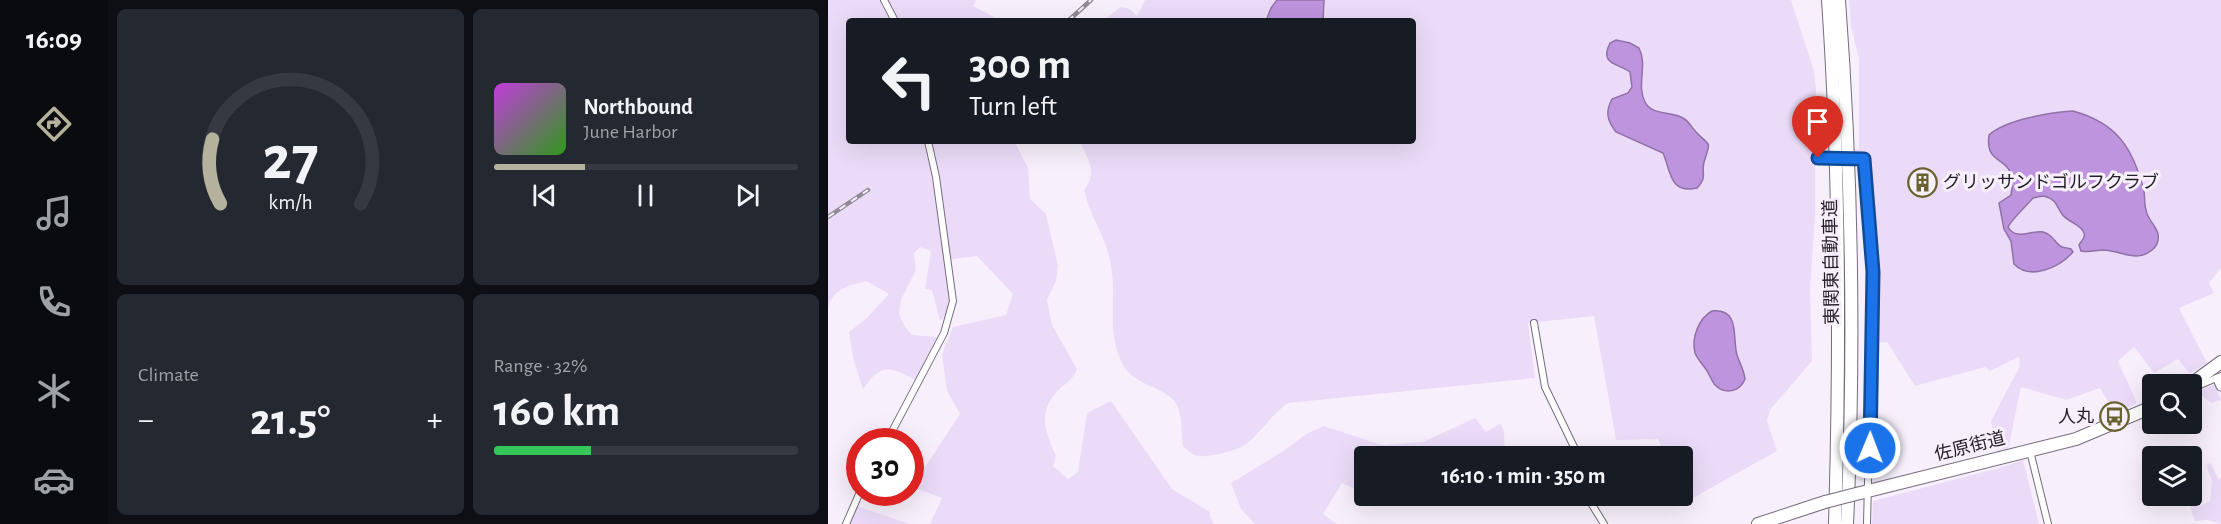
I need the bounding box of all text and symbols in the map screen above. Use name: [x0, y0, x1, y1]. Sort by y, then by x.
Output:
text: 16:09: [26, 26, 82, 53]
icon: left: [870, 42, 948, 120]
text: 300 m: [969, 44, 1071, 86]
text: Turn left: [969, 93, 1057, 120]
text: Northbound: [584, 96, 693, 118]
pin: [1792, 96, 1843, 158]
icon: directions: [33, 103, 75, 145]
icon: arrive: [1801, 105, 1834, 138]
text: June Harbor: [584, 122, 678, 142]
text: 27: [262, 128, 318, 190]
building icon: グリッサンドゴルフクラブ: [1906, 167, 1938, 199]
place label: グリッサンドゴルフクラブ: [1943, 172, 2159, 192]
icon: previous: [528, 179, 561, 212]
icon: pause: [629, 179, 662, 212]
icon: next: [731, 179, 764, 212]
icon: music: [33, 192, 75, 234]
text: km/h: [268, 193, 312, 214]
street label: 東関東自動車道: [1820, 199, 1842, 325]
icon: phone: [33, 281, 75, 323]
text: Range · 32%: [494, 356, 588, 376]
text: Climate: [138, 365, 199, 385]
icon: climate: [33, 370, 75, 412]
map controls: [2142, 374, 2202, 506]
button: search: [2142, 374, 2202, 434]
text: 160 km: [494, 389, 620, 434]
text: 21.5°: [250, 398, 330, 443]
bus stop icon: 人丸: [2099, 401, 2131, 433]
text: −: [138, 404, 154, 437]
text: +: [427, 404, 442, 437]
place label: 人丸: [2058, 407, 2094, 426]
position arrow: [1838, 416, 1902, 480]
speed limit sign: 30: [846, 428, 924, 506]
street label: 佐原街道: [1932, 428, 2007, 464]
button: layers: [2142, 446, 2202, 506]
icon: car: [33, 459, 75, 501]
text: 16:10 · 1 min · 350 m: [1441, 465, 1606, 487]

